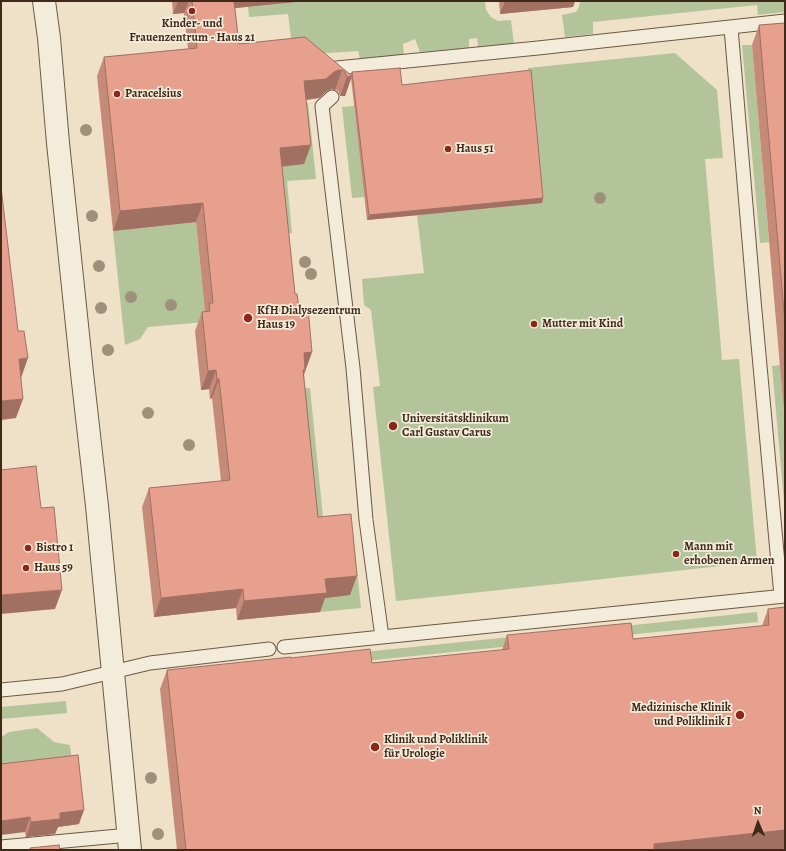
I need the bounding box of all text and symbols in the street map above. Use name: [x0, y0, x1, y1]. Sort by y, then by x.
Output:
marker: Kinder- und Frauenzentrum - Haus 21: [187, 6, 197, 16]
place label: Kinder- und Frauenzentrum - Haus 21: [129, 17, 255, 45]
place label: Paracelsius: [125, 87, 182, 101]
marker: Paracelsius: [112, 89, 122, 99]
place label: Haus 51: [456, 142, 494, 156]
marker: Haus 51: [443, 144, 453, 154]
place label: KfH Dialysezentrum Haus 19: [257, 304, 361, 332]
marker: KfH Dialysezentrum Haus 19: [242, 312, 254, 324]
place label: Mutter mit Kind: [542, 317, 623, 331]
marker: Mutter mit Kind: [529, 319, 539, 329]
place label: Universitätsklinikum Carl Gustav Carus: [402, 412, 509, 440]
marker: Universitätsklinikum Carl Gustav Carus: [387, 420, 399, 432]
place label: Mann mit erhobenen Armen: [684, 540, 774, 568]
place label: Bistro 1: [36, 541, 73, 555]
marker: Bistro 1: [23, 543, 33, 553]
marker: Mann mit erhobenen Armen: [671, 549, 681, 559]
place label: Haus 59: [34, 561, 73, 575]
marker: Haus 59: [21, 563, 31, 573]
place label: Medizinische Klinik und Poliklinik I: [631, 701, 731, 729]
marker: Medizinische Klinik und Poliklinik I: [734, 709, 746, 721]
place label: Klinik und Poliklinik für Urologie: [384, 733, 488, 761]
marker: Klinik und Poliklinik für Urologie: [369, 741, 381, 753]
north arrow: [738, 803, 778, 843]
text: N: [753, 803, 762, 818]

